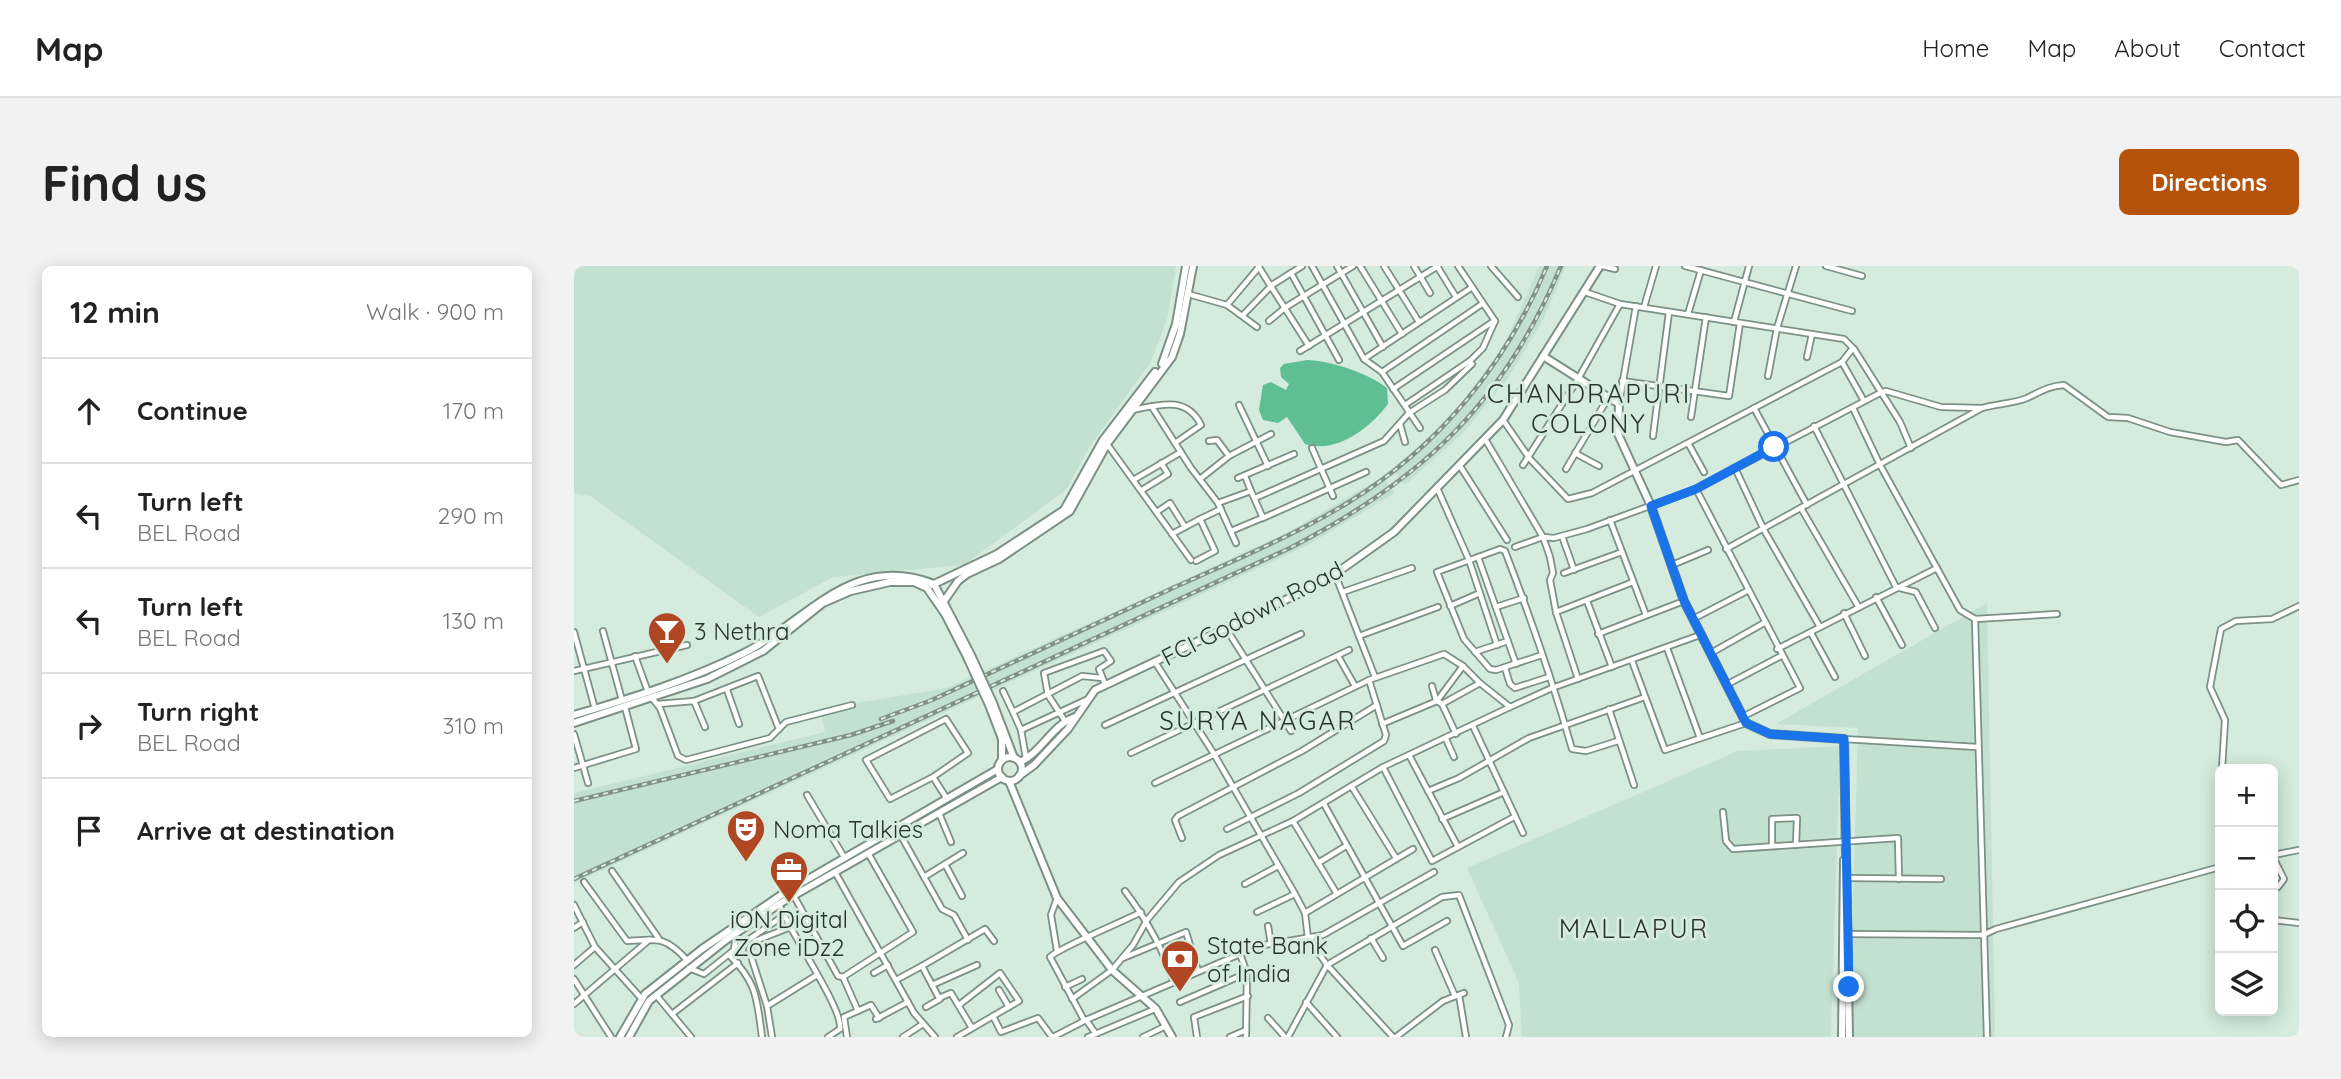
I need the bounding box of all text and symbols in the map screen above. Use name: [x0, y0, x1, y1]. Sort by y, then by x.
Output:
text: Map: [35, 28, 103, 69]
text: Home: [1922, 33, 1989, 63]
text: Map: [2027, 33, 2076, 63]
text: About: [2114, 33, 2181, 63]
text: Contact: [2219, 33, 2306, 63]
button: Directions: [2119, 149, 2299, 215]
text: Find us: [42, 152, 207, 213]
text: 12 min: [70, 293, 160, 331]
text: Walk · 900 m: [366, 297, 504, 326]
district label: CHANDRAPURI COLONY: [1487, 377, 1691, 440]
icon: ahead: [70, 392, 108, 430]
text: Continue: [137, 394, 248, 427]
text: 170 m: [443, 396, 504, 425]
route start: [1758, 431, 1789, 462]
text: Turn left: [137, 485, 244, 518]
icon: left: [70, 497, 108, 535]
text: 290 m: [437, 501, 504, 530]
text: BEL Road: [137, 518, 241, 547]
street label: FCI Godown Road: [1156, 554, 1348, 672]
text: Turn left: [137, 590, 244, 623]
icon: left: [70, 602, 108, 640]
text: 130 m: [442, 606, 504, 635]
bar icon: 3 Nethra: [646, 610, 688, 665]
place label: 3 Nethra: [694, 616, 789, 646]
text: BEL Road: [137, 623, 241, 652]
text: Turn right: [137, 695, 259, 728]
district label: SURYA NAGAR: [1159, 704, 1357, 737]
icon: right: [70, 707, 108, 745]
text: 310 m: [442, 711, 504, 740]
text: BEL Road: [137, 728, 241, 757]
map controls: [2215, 764, 2278, 1016]
button: +: [2215, 764, 2278, 827]
theatre icon: Noma Talkies: [725, 808, 767, 863]
icon: arrive: [70, 812, 108, 850]
text: Arrive at destination: [137, 814, 395, 847]
place label: Noma Talkies: [773, 814, 923, 844]
button: −: [2215, 827, 2278, 890]
office icon: iON Digital Zone iDz2: [768, 849, 810, 904]
button: locate: [2215, 890, 2278, 953]
place label: iON Digital Zone iDz2: [730, 904, 848, 962]
district label: MALLAPUR: [1559, 912, 1709, 945]
place label: State Bank of India: [1207, 930, 1328, 988]
bank icon: State Bank of India: [1159, 938, 1201, 993]
button: layers: [2215, 953, 2278, 1016]
route end: [1833, 971, 1864, 1002]

